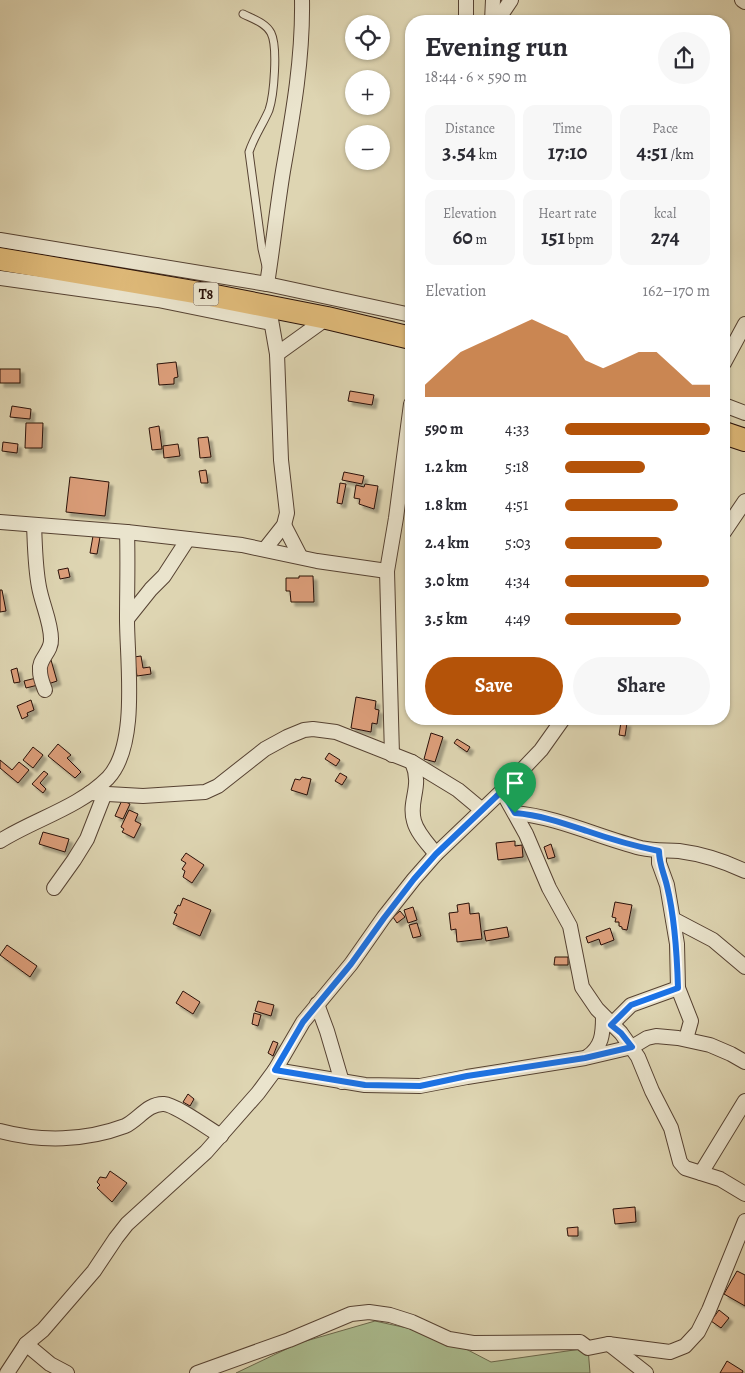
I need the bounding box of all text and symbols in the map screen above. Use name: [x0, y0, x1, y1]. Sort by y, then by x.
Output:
map controls: [345, 15, 390, 170]
button: locate: [345, 15, 390, 60]
text: Evening run: [425, 28, 568, 66]
button: share: [658, 32, 710, 84]
text: 18:44 · 6 × 590 m: [425, 66, 527, 88]
button: +: [345, 70, 390, 115]
text: Distance: [445, 119, 495, 138]
text: Time: [553, 119, 582, 138]
text: Pace: [652, 119, 678, 138]
button: −: [345, 125, 390, 170]
text: 3.54: [442, 138, 476, 166]
text: 17:10: [548, 138, 587, 166]
text: 4:51: [636, 138, 668, 166]
text: km: [476, 145, 497, 164]
text: /km: [668, 145, 694, 164]
text: Elevation: [443, 204, 497, 223]
text: Heart rate: [538, 204, 597, 223]
text: kcal: [654, 204, 676, 223]
text: 60: [452, 223, 473, 251]
text: 151: [541, 223, 565, 251]
text: 274: [651, 223, 680, 251]
text: m: [473, 230, 487, 249]
text: bpm: [565, 230, 594, 249]
text: Elevation: [425, 280, 486, 302]
text: 162–170 m: [643, 280, 710, 302]
road number: T8: [194, 282, 218, 306]
text: 590 m: [425, 418, 463, 440]
text: 4:33: [505, 418, 529, 440]
text: 1.2 km: [425, 456, 467, 478]
text: 5:18: [505, 456, 529, 478]
text: 1.8 km: [425, 494, 467, 516]
text: 4:51: [505, 494, 528, 516]
text: 2.4 km: [425, 532, 469, 554]
text: 5:03: [505, 532, 531, 554]
text: 3.0 km: [425, 570, 469, 592]
text: 4:34: [505, 570, 530, 592]
text: 3.5 km: [425, 608, 468, 630]
text: 4:49: [505, 608, 531, 630]
button: Save: [425, 657, 563, 715]
button: Share: [573, 657, 710, 715]
pin: [494, 762, 536, 813]
icon: arrive: [501, 769, 529, 797]

